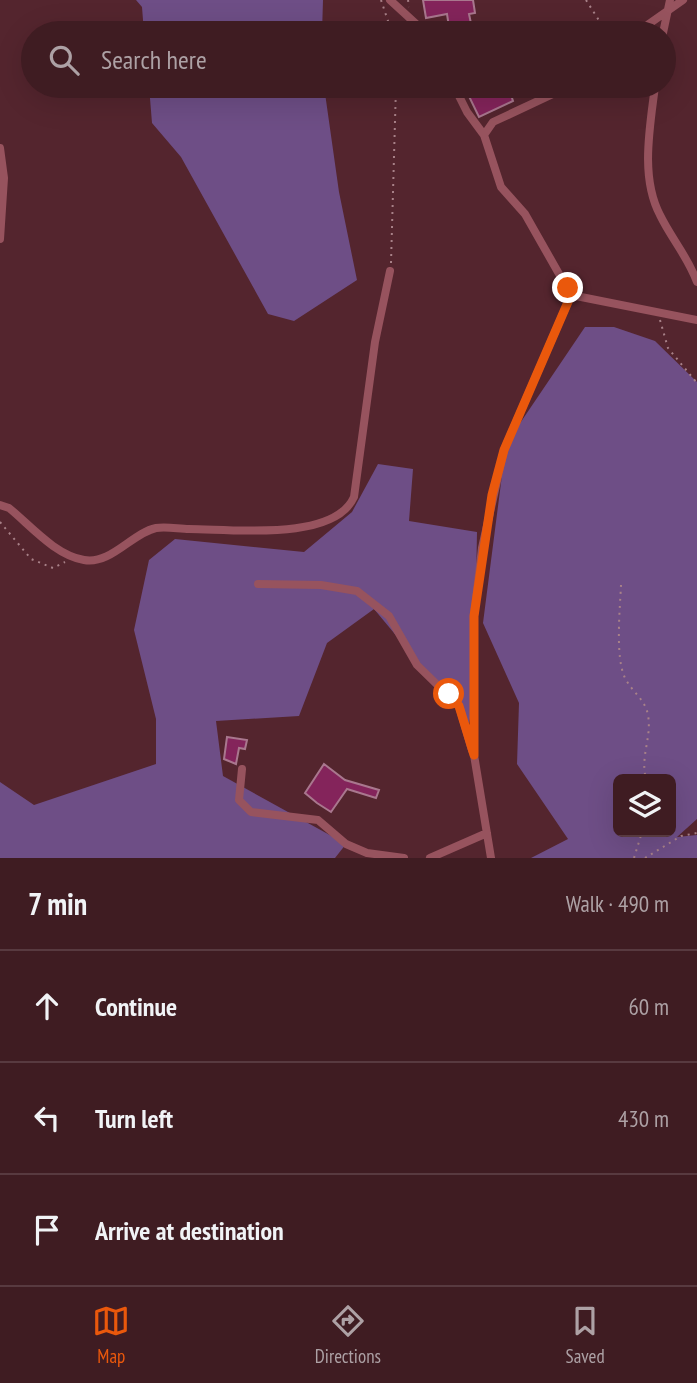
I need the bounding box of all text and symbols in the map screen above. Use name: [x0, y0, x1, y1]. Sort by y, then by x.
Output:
search box: [21, 21, 676, 98]
icon: search: [45, 41, 83, 79]
text: Search here: [101, 43, 207, 76]
route end: [552, 272, 583, 303]
route start: [433, 678, 464, 709]
map controls: [613, 774, 676, 837]
button: layers: [613, 774, 676, 837]
text: 7 min: [28, 884, 87, 923]
text: Walk · 490 m: [566, 889, 669, 918]
icon: ahead: [28, 987, 66, 1025]
text: Continue: [95, 990, 177, 1023]
text: 60 m: [628, 992, 669, 1021]
icon: left: [28, 1099, 66, 1137]
text: Turn left: [95, 1102, 173, 1135]
text: 430 m: [618, 1104, 669, 1133]
icon: arrive: [28, 1211, 66, 1249]
text: Arrive at destination: [95, 1214, 284, 1247]
tab: Map: [92, 1302, 130, 1368]
tab: Directions: [315, 1302, 381, 1368]
tab: Saved: [566, 1302, 605, 1368]

